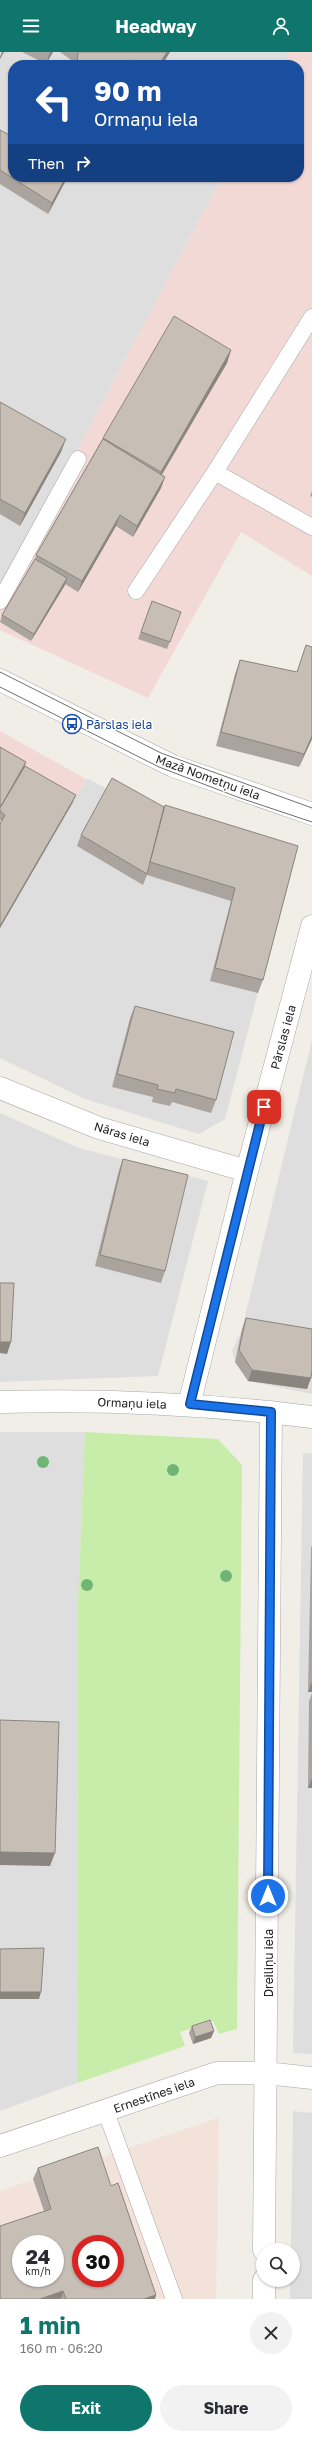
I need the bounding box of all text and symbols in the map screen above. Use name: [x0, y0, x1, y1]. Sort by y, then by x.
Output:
icon: menu: [20, 15, 42, 37]
text: Headway: [115, 15, 197, 37]
icon: person: [270, 15, 292, 37]
text: 90 m: [94, 74, 161, 107]
icon: left: [28, 76, 80, 128]
text: Ormaņu iela: [94, 108, 198, 130]
icon: right: [72, 152, 94, 174]
text: Then: [28, 154, 64, 172]
bus stop icon: Pārslas iela: [61, 713, 83, 735]
place label: Pārslas iela: [86, 717, 152, 732]
street label: Mazā Nometņu iela: [154, 751, 262, 803]
street label: Pārslas iela: [267, 1003, 299, 1071]
pin: [247, 1090, 281, 1124]
icon: arrive: [253, 1096, 275, 1118]
street label: Nāras iela: [92, 1118, 152, 1150]
street label: Ormaņu iela: [97, 1394, 167, 1412]
position arrow: [247, 1875, 289, 1917]
street label: Dreiliņu iela: [261, 1929, 276, 1997]
street label: Ernestīnes iela: [111, 2074, 197, 2116]
speed limit sign: 30: [72, 2235, 124, 2287]
map controls: [256, 2243, 300, 2287]
button: search: [256, 2243, 300, 2287]
text: 24: [26, 2244, 50, 2268]
text: km/h: [25, 2265, 51, 2277]
text: 1 min: [20, 2310, 80, 2339]
button: close: [250, 2312, 292, 2354]
text: 160 m · 06:20: [20, 2340, 103, 2356]
button: Exit: [20, 2385, 152, 2431]
button: Share: [160, 2385, 292, 2431]

